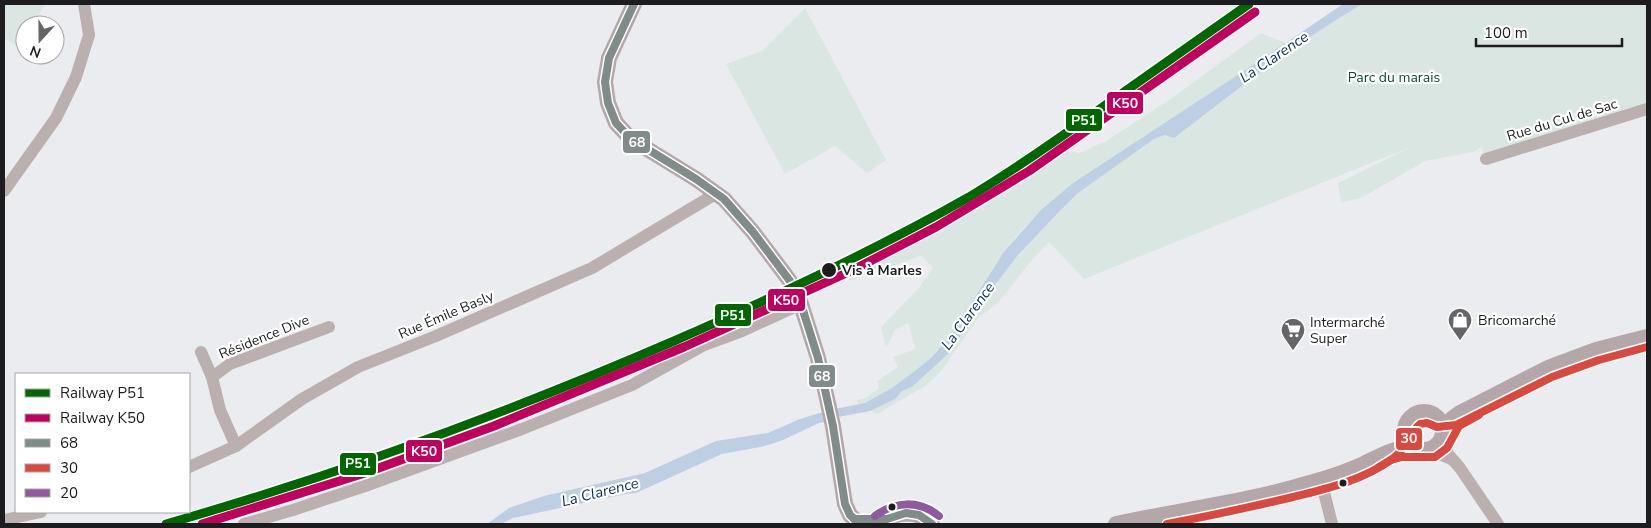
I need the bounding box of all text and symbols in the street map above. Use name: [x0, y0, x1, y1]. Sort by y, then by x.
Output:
north arrow: [15, 15, 65, 65]
scale bar: [1476, 15, 1622, 47]
text: 100 m: [1484, 23, 1528, 43]
water label: La Clarence: [1236, 27, 1312, 87]
text: N: [27, 41, 44, 62]
park label: Parc du marais: [1348, 68, 1440, 87]
line badge: K50: [1106, 91, 1144, 115]
text: K50: [1112, 94, 1138, 113]
street label: Rue du Cul de Sac: [1504, 94, 1620, 146]
line badge: P51: [1065, 108, 1103, 132]
text: P51: [1071, 111, 1097, 130]
line badge: 68: [622, 130, 651, 154]
text: 68: [629, 133, 645, 152]
marker: Vis à Marles: [820, 261, 838, 279]
place label: Vis à Marles: [841, 261, 922, 280]
water label: La Clarence: [937, 278, 999, 354]
street label: Rue Émile Basly: [396, 286, 497, 344]
line badge: K50: [767, 288, 806, 312]
text: K50: [773, 291, 799, 310]
line badge: P51: [714, 303, 752, 327]
text: P51: [720, 306, 746, 325]
shop icon: Bricomarché: [1447, 307, 1473, 341]
street label: Résidence Dive: [216, 310, 312, 364]
place label: Bricomarché: [1478, 311, 1556, 330]
place label: Intermarché Super: [1310, 313, 1385, 348]
supermarket icon: Intermarché Super: [1280, 317, 1306, 351]
line badge: 68: [808, 364, 836, 388]
text: 68: [814, 367, 830, 386]
legend: [15, 373, 190, 513]
text: Railway P51: [60, 383, 145, 403]
text: Railway K50: [60, 408, 145, 428]
line badge: 30: [1395, 427, 1423, 451]
text: 30: [1401, 429, 1417, 448]
text: 68: [60, 433, 78, 453]
line badge: K50: [405, 439, 443, 463]
text: K50: [411, 442, 437, 461]
line badge: P51: [339, 452, 377, 476]
text: P51: [345, 454, 371, 473]
text: 30: [60, 458, 78, 478]
water label: La Clarence: [559, 473, 641, 511]
unlabelled marker: [1338, 478, 1348, 488]
text: 20: [60, 483, 78, 503]
unlabelled marker: [887, 502, 897, 512]

